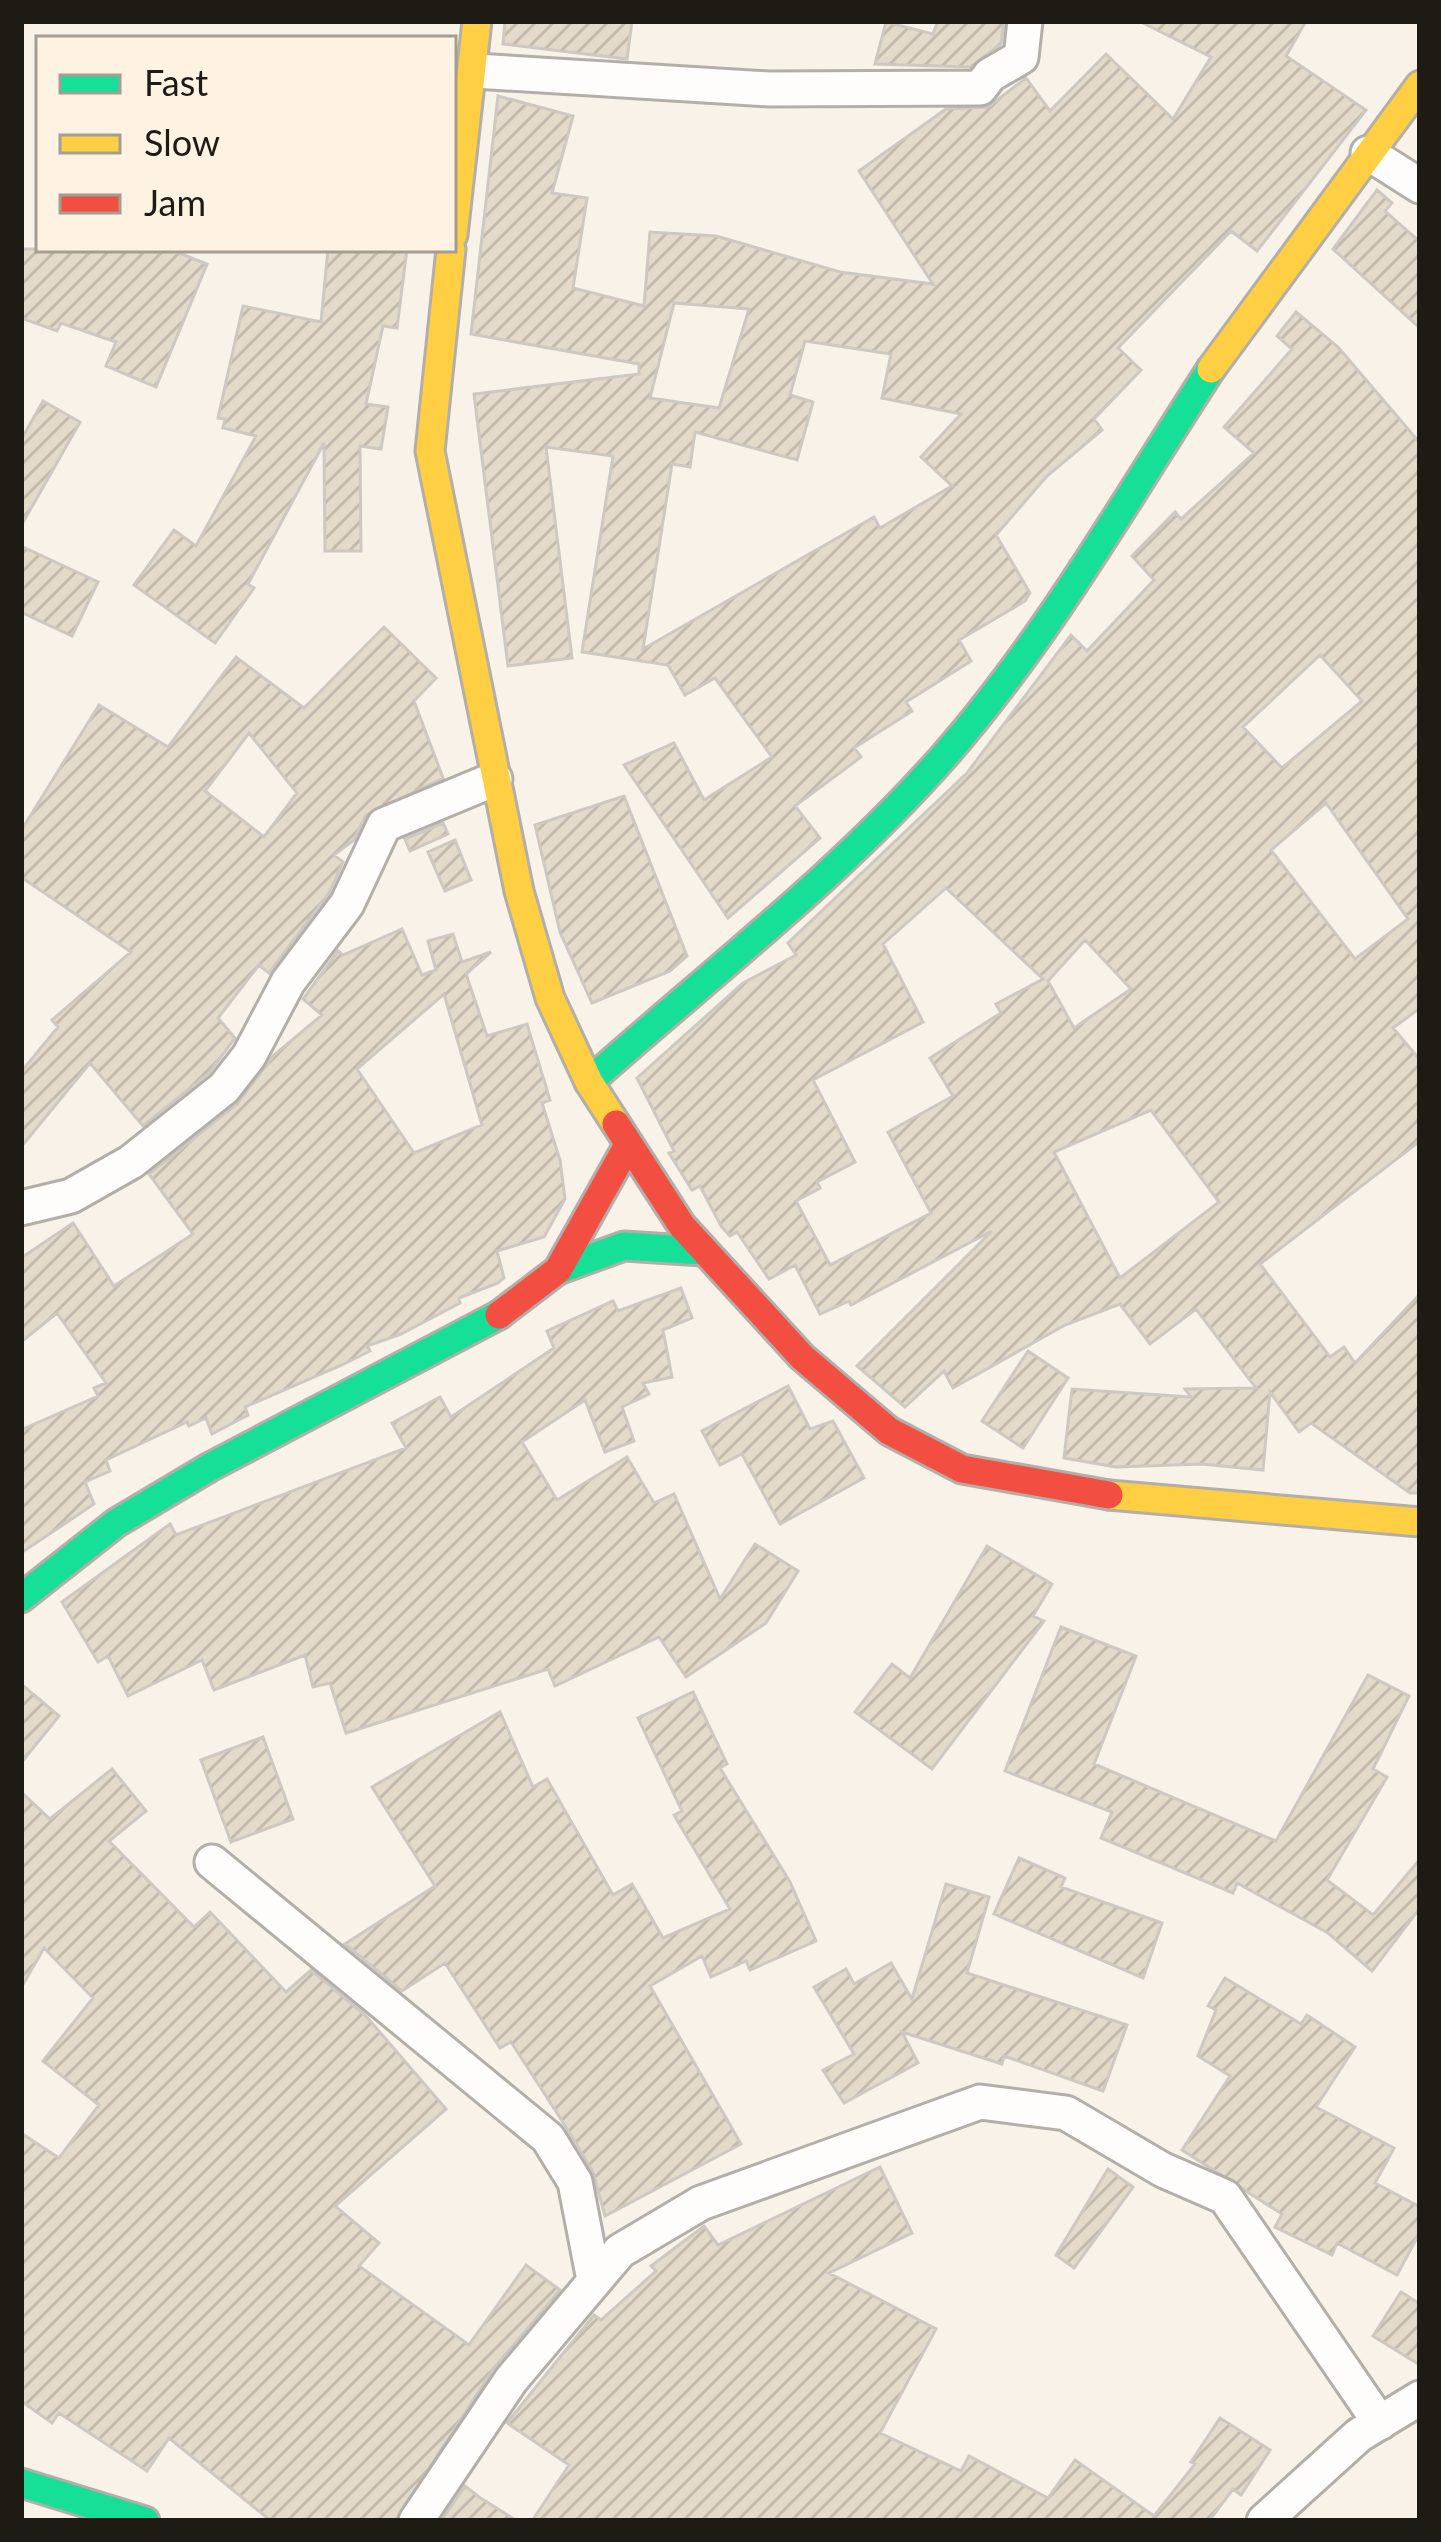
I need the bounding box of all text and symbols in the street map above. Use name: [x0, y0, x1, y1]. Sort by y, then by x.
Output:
legend: [36, 36, 456, 252]
text: Fast: [144, 60, 208, 104]
text: Slow: [144, 120, 220, 164]
text: Jam: [144, 180, 206, 224]

